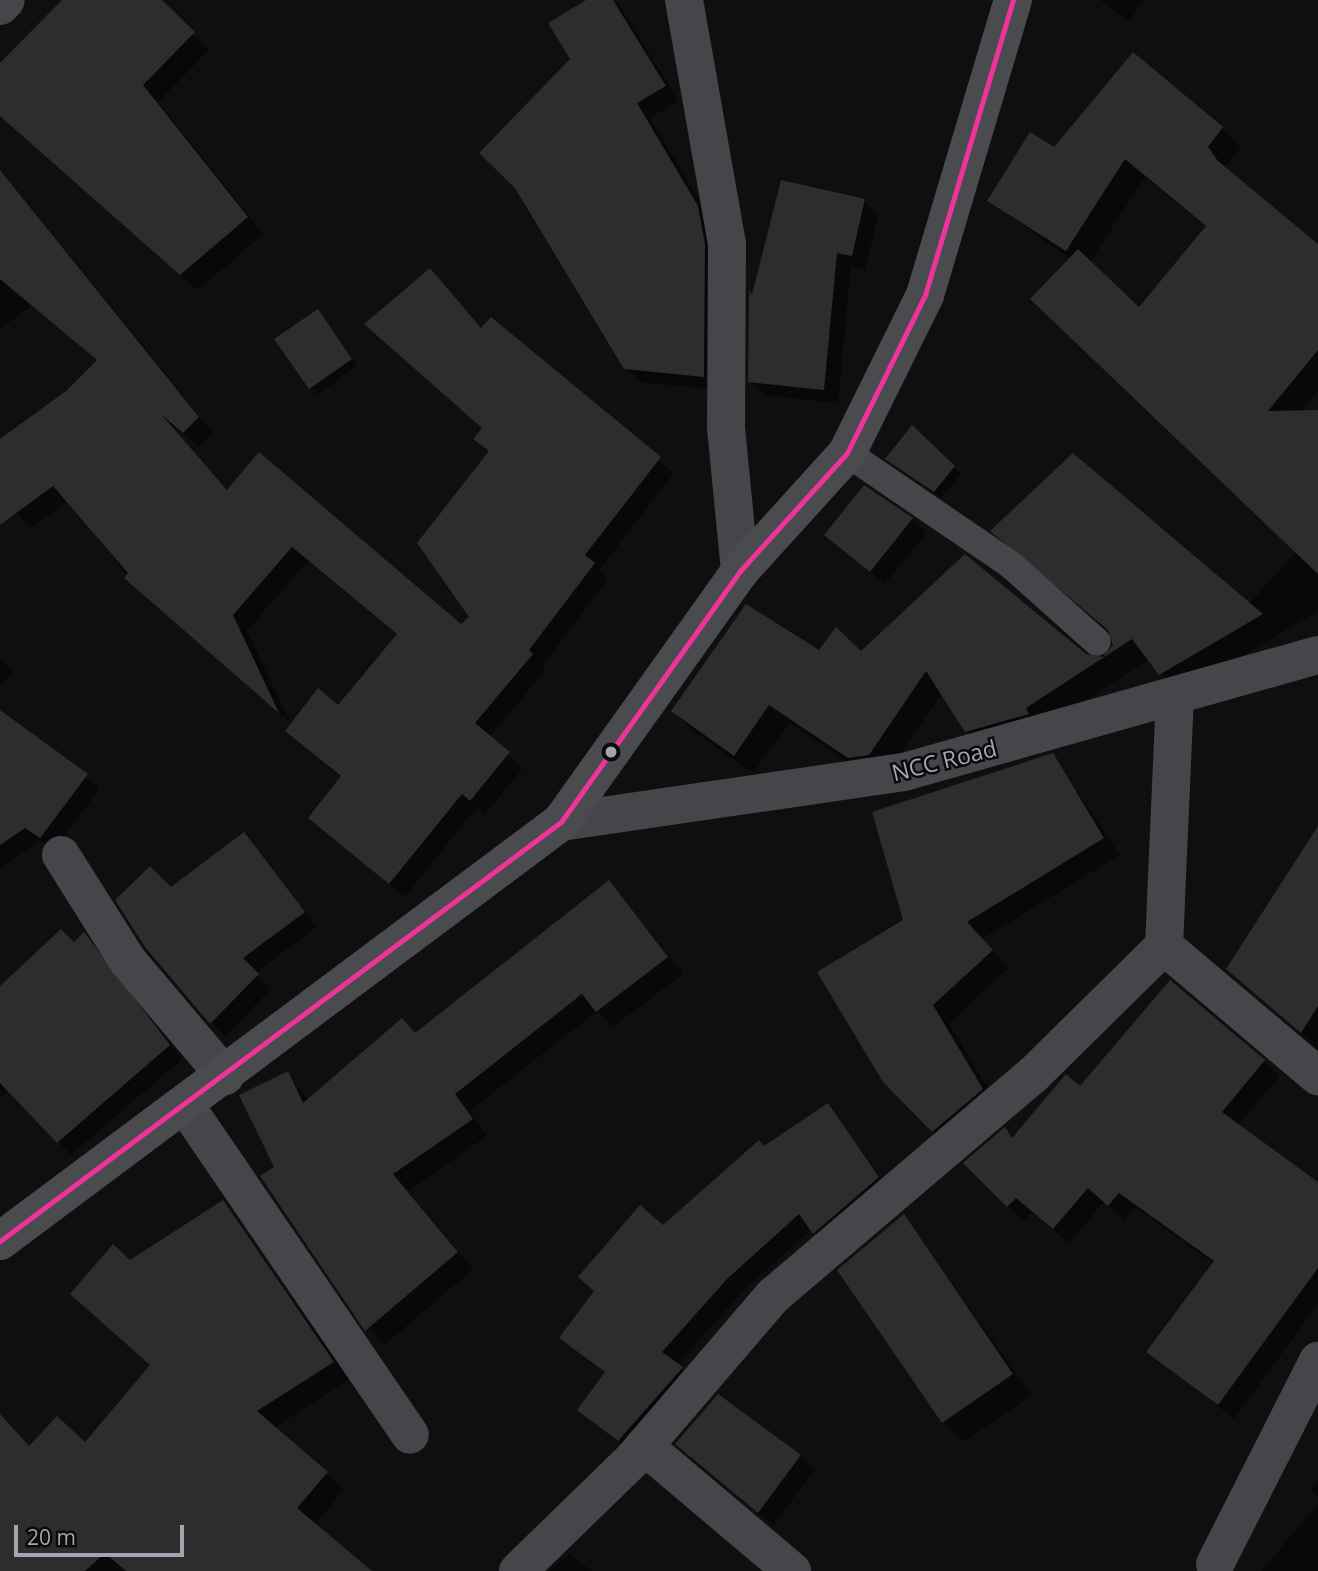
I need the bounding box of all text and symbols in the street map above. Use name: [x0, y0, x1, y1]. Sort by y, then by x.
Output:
street label: NCC Road: [889, 734, 999, 786]
unlabelled marker: [604, 745, 618, 759]
scale bar: [18, 1512, 187, 1556]
text: 20 m: [27, 1523, 76, 1551]

